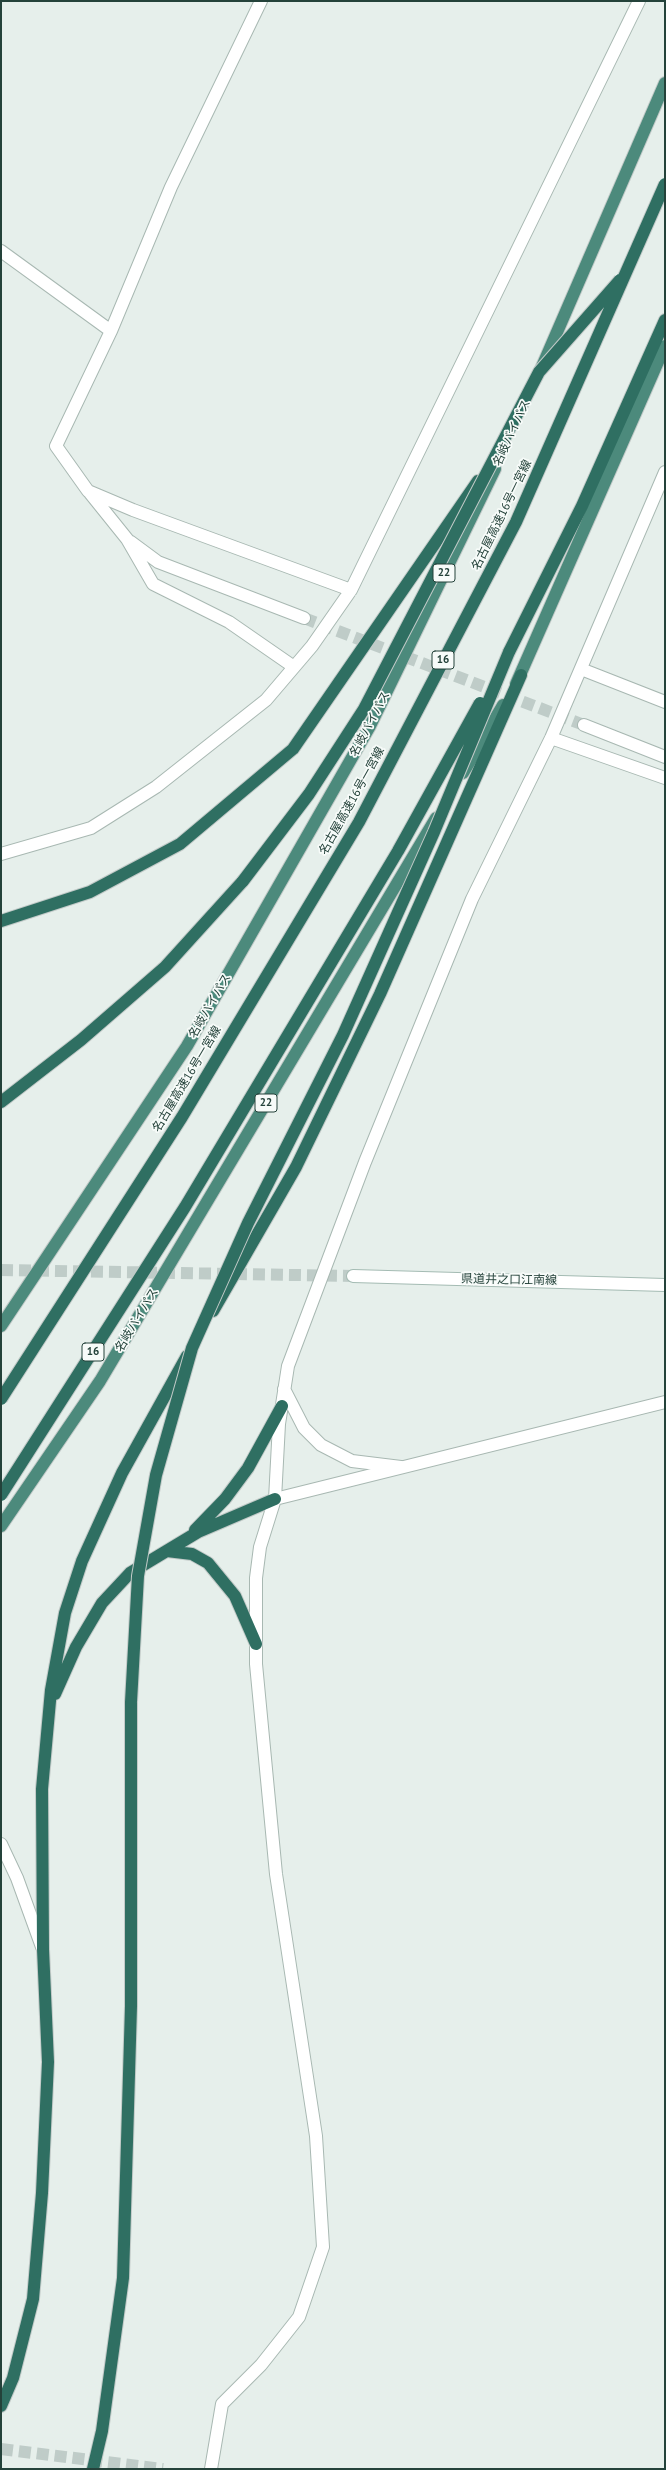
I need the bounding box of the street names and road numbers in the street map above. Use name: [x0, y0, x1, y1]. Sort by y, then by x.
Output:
street label: 名岐バイパス: [490, 397, 534, 469]
street label: 名古屋高速16号一宮線: [469, 457, 535, 573]
road number: 22: [433, 564, 455, 582]
road number: 16: [432, 651, 454, 669]
street label: 名岐バイパス: [347, 689, 393, 759]
street label: 名古屋高速16号一宮線: [316, 745, 388, 857]
street label: 名岐バイパス: [186, 971, 234, 1041]
street label: 名古屋高速16号一宮線: [150, 1023, 224, 1135]
road number: 22: [255, 1094, 277, 1112]
street label: 県道井之口江南線: [461, 1272, 557, 1288]
street label: 名岐バイパス: [112, 1285, 162, 1355]
road number: 16: [82, 1343, 104, 1361]

